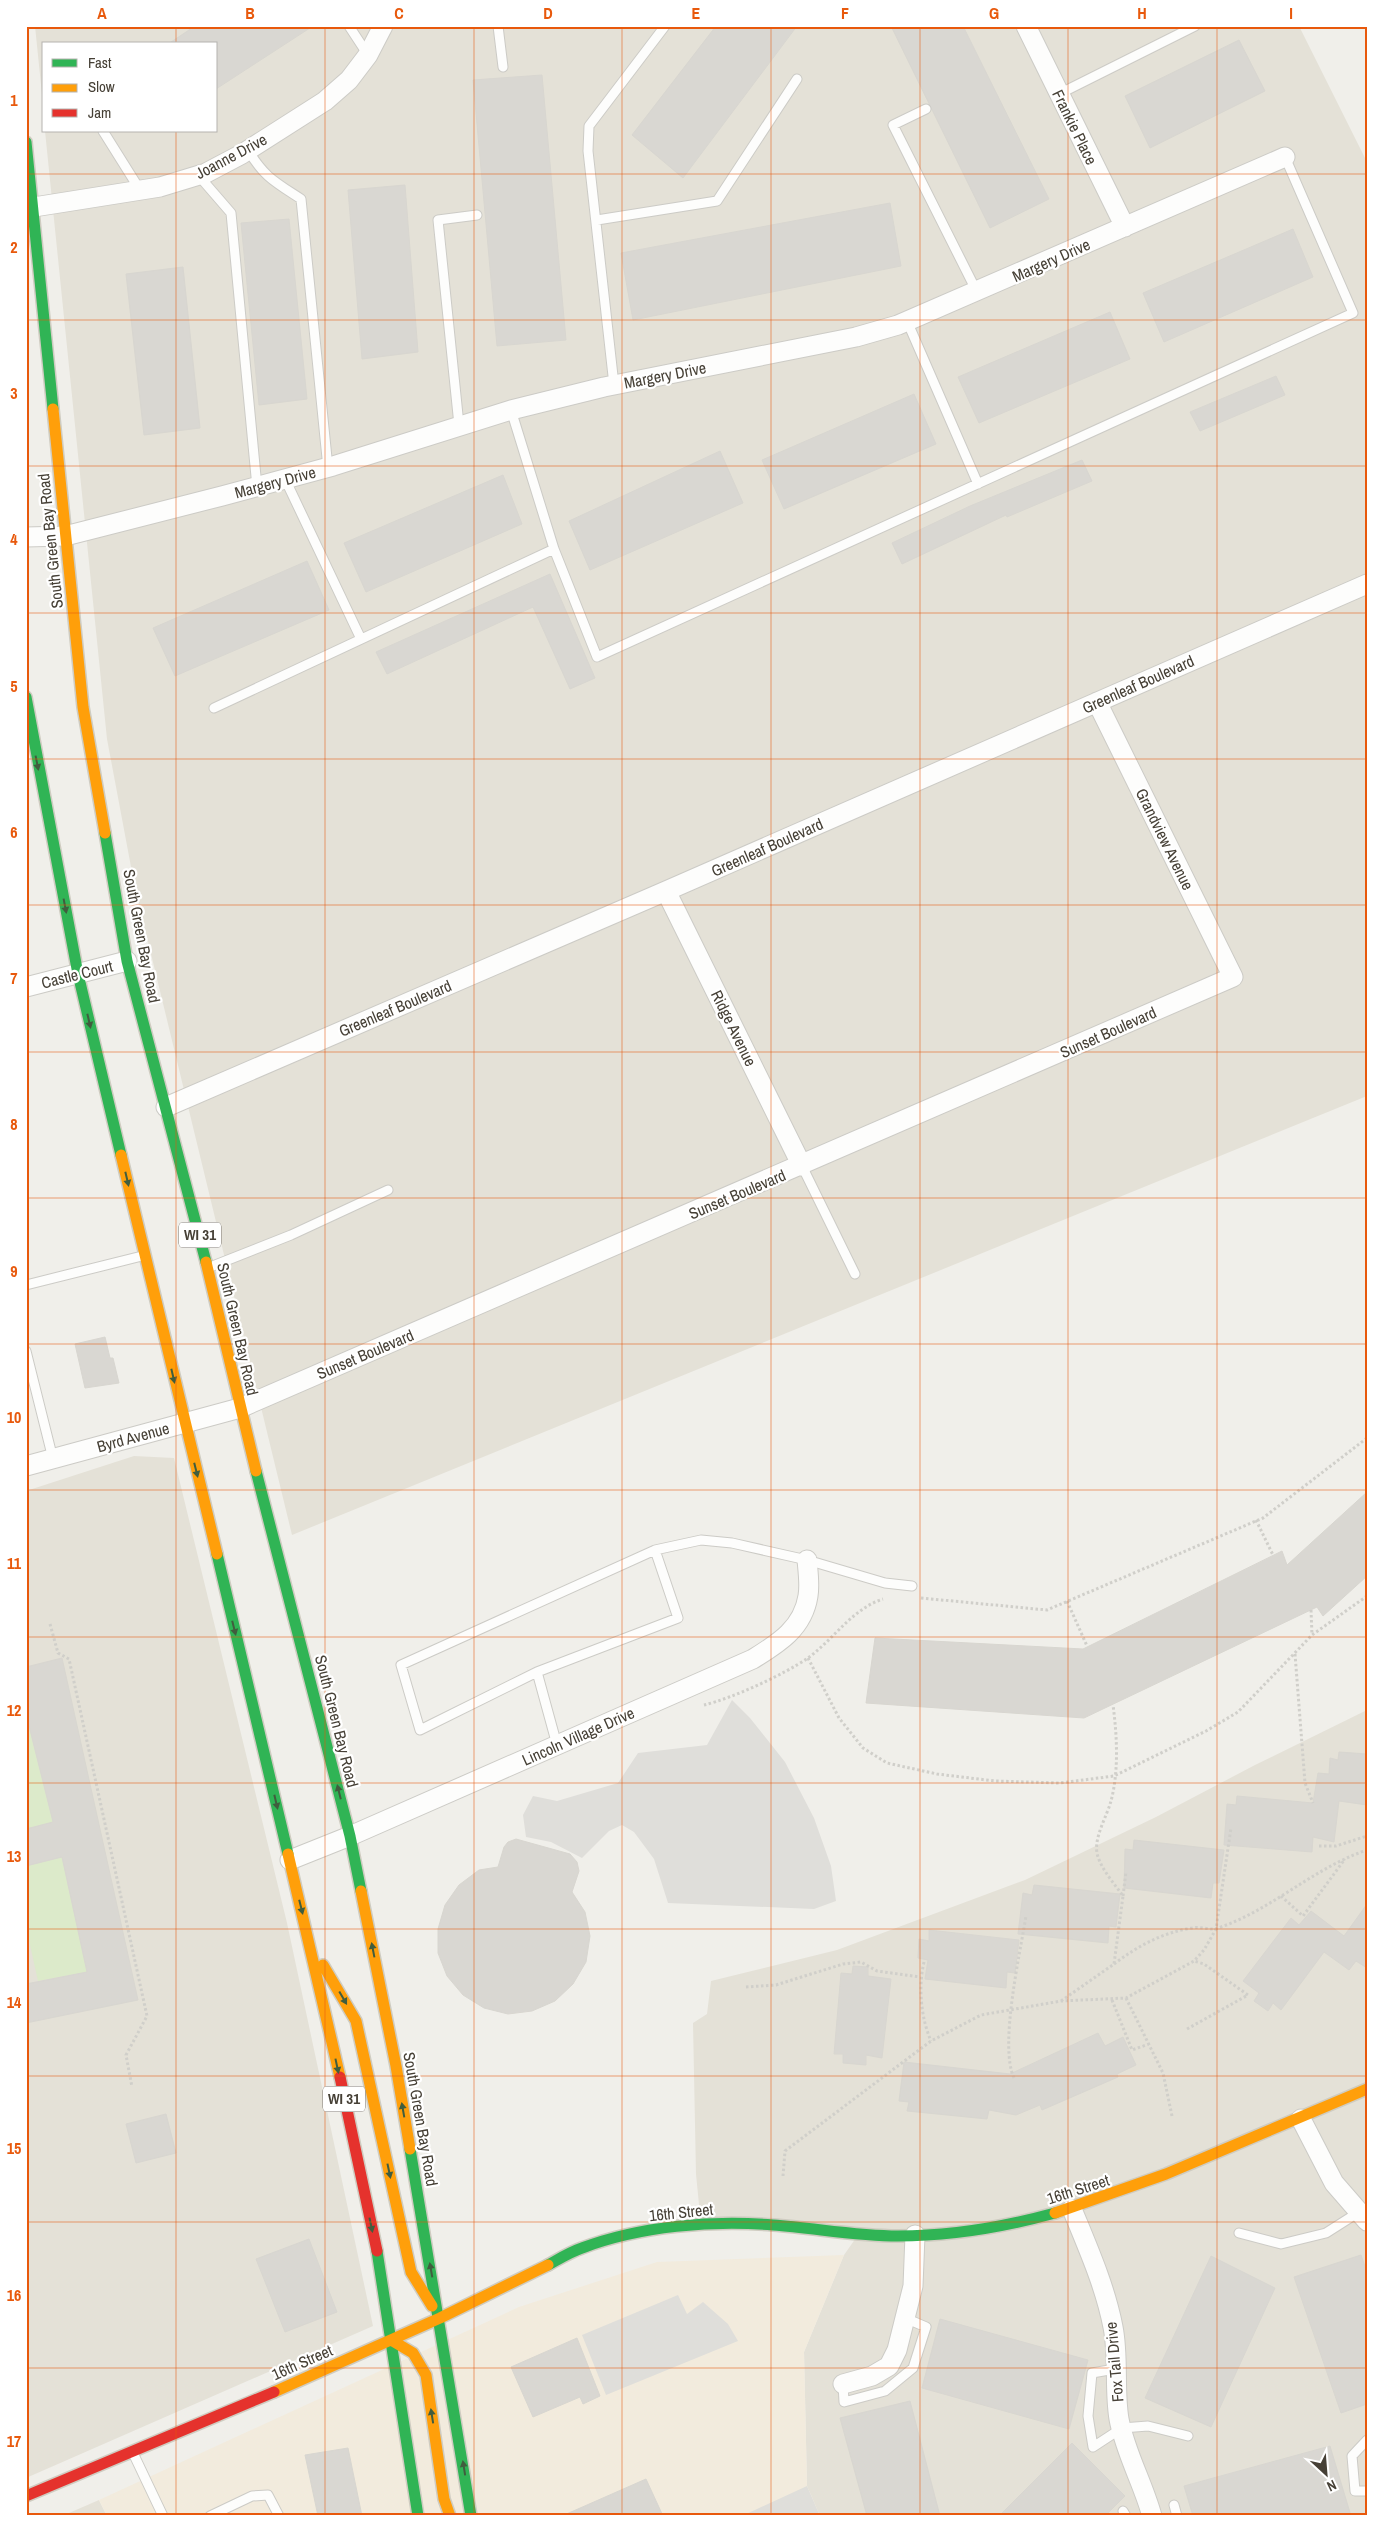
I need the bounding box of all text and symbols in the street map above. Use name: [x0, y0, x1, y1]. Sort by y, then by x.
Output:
text: A: [97, 2, 107, 24]
text: B: [245, 2, 255, 24]
text: C: [394, 2, 404, 24]
text: D: [543, 2, 553, 24]
text: E: [692, 2, 701, 24]
text: F: [841, 2, 849, 24]
text: G: [989, 2, 999, 24]
text: H: [1137, 2, 1147, 24]
text: I: [1289, 2, 1293, 24]
legend: [42, 42, 218, 132]
text: Fast: [88, 52, 112, 73]
text: Slow: [88, 76, 115, 97]
street label: Frankie Place: [1047, 86, 1103, 168]
text: 1: [10, 89, 18, 111]
text: Jam: [88, 102, 111, 123]
street label: Joanne Drive: [191, 128, 271, 184]
street label: Margery Drive: [1009, 233, 1093, 287]
text: 2: [10, 236, 18, 258]
street label: Margery Drive: [622, 356, 708, 394]
text: 3: [10, 382, 18, 404]
street label: Margery Drive: [232, 461, 318, 503]
street label: South Green Bay Road: [32, 472, 68, 610]
text: 4: [10, 528, 18, 550]
street label: Greenleaf Boulevard: [1079, 649, 1197, 719]
text: 5: [10, 675, 18, 697]
one-way arrow: [33, 755, 41, 770]
street label: Grandview Avenue: [1131, 784, 1199, 894]
street label: Greenleaf Boulevard: [708, 812, 826, 882]
text: 6: [10, 821, 18, 843]
street label: South Green Bay Road: [118, 867, 166, 1005]
one-way arrow: [61, 898, 69, 914]
street label: Castle Court: [39, 954, 115, 993]
text: 7: [10, 967, 18, 989]
street label: Greenleaf Boulevard: [335, 974, 455, 1042]
street label: Ridge Avenue: [706, 986, 762, 1070]
street label: Sunset Boulevard: [1056, 1001, 1160, 1063]
one-way arrow: [85, 1014, 93, 1029]
text: 8: [10, 1113, 18, 1135]
street label: Sunset Boulevard: [685, 1164, 789, 1224]
one-way arrow: [123, 1172, 131, 1187]
road number: WI 31: [179, 1222, 221, 1248]
text: 9: [10, 1260, 18, 1282]
street label: South Green Bay Road: [212, 1260, 264, 1398]
street label: Sunset Boulevard: [313, 1324, 417, 1384]
one-way arrow: [169, 1368, 177, 1383]
text: 10: [7, 1406, 21, 1428]
street label: Byrd Avenue: [94, 1417, 172, 1457]
one-way arrow: [192, 1463, 200, 1478]
text: 11: [7, 1552, 22, 1574]
one-way arrow: [230, 1621, 238, 1636]
street label: South Green Bay Road: [310, 1653, 364, 1789]
text: 12: [7, 1699, 21, 1721]
street label: Lincoln Village Drive: [518, 1701, 638, 1771]
one-way arrow: [334, 1784, 342, 1799]
one-way arrow: [272, 1795, 280, 1810]
text: 13: [7, 1845, 21, 1867]
one-way arrow: [297, 1900, 305, 1915]
one-way arrow: [368, 1942, 376, 1958]
text: 14: [7, 1991, 22, 2013]
one-way arrow: [338, 1991, 347, 2005]
street label: South Green Bay Road: [398, 2050, 444, 2188]
one-way arrow: [333, 2058, 341, 2073]
road number: WI 31: [323, 2086, 365, 2112]
one-way arrow: [399, 2102, 407, 2118]
text: 15: [7, 2137, 21, 2159]
one-way arrow: [385, 2163, 393, 2178]
street label: 16th Street: [1044, 2169, 1112, 2209]
street label: 16th Street: [648, 2198, 714, 2226]
one-way arrow: [367, 2217, 375, 2232]
one-way arrow: [427, 2262, 435, 2278]
text: 16: [7, 2284, 21, 2306]
street label: Fox Tail Drive: [1100, 2321, 1128, 2403]
street label: 16th Street: [268, 2339, 336, 2385]
one-way arrow: [428, 2408, 436, 2424]
text: 17: [7, 2430, 21, 2452]
north arrow: [1300, 2450, 1350, 2500]
one-way arrow: [459, 2459, 467, 2475]
text: N: [1324, 2476, 1339, 2496]

